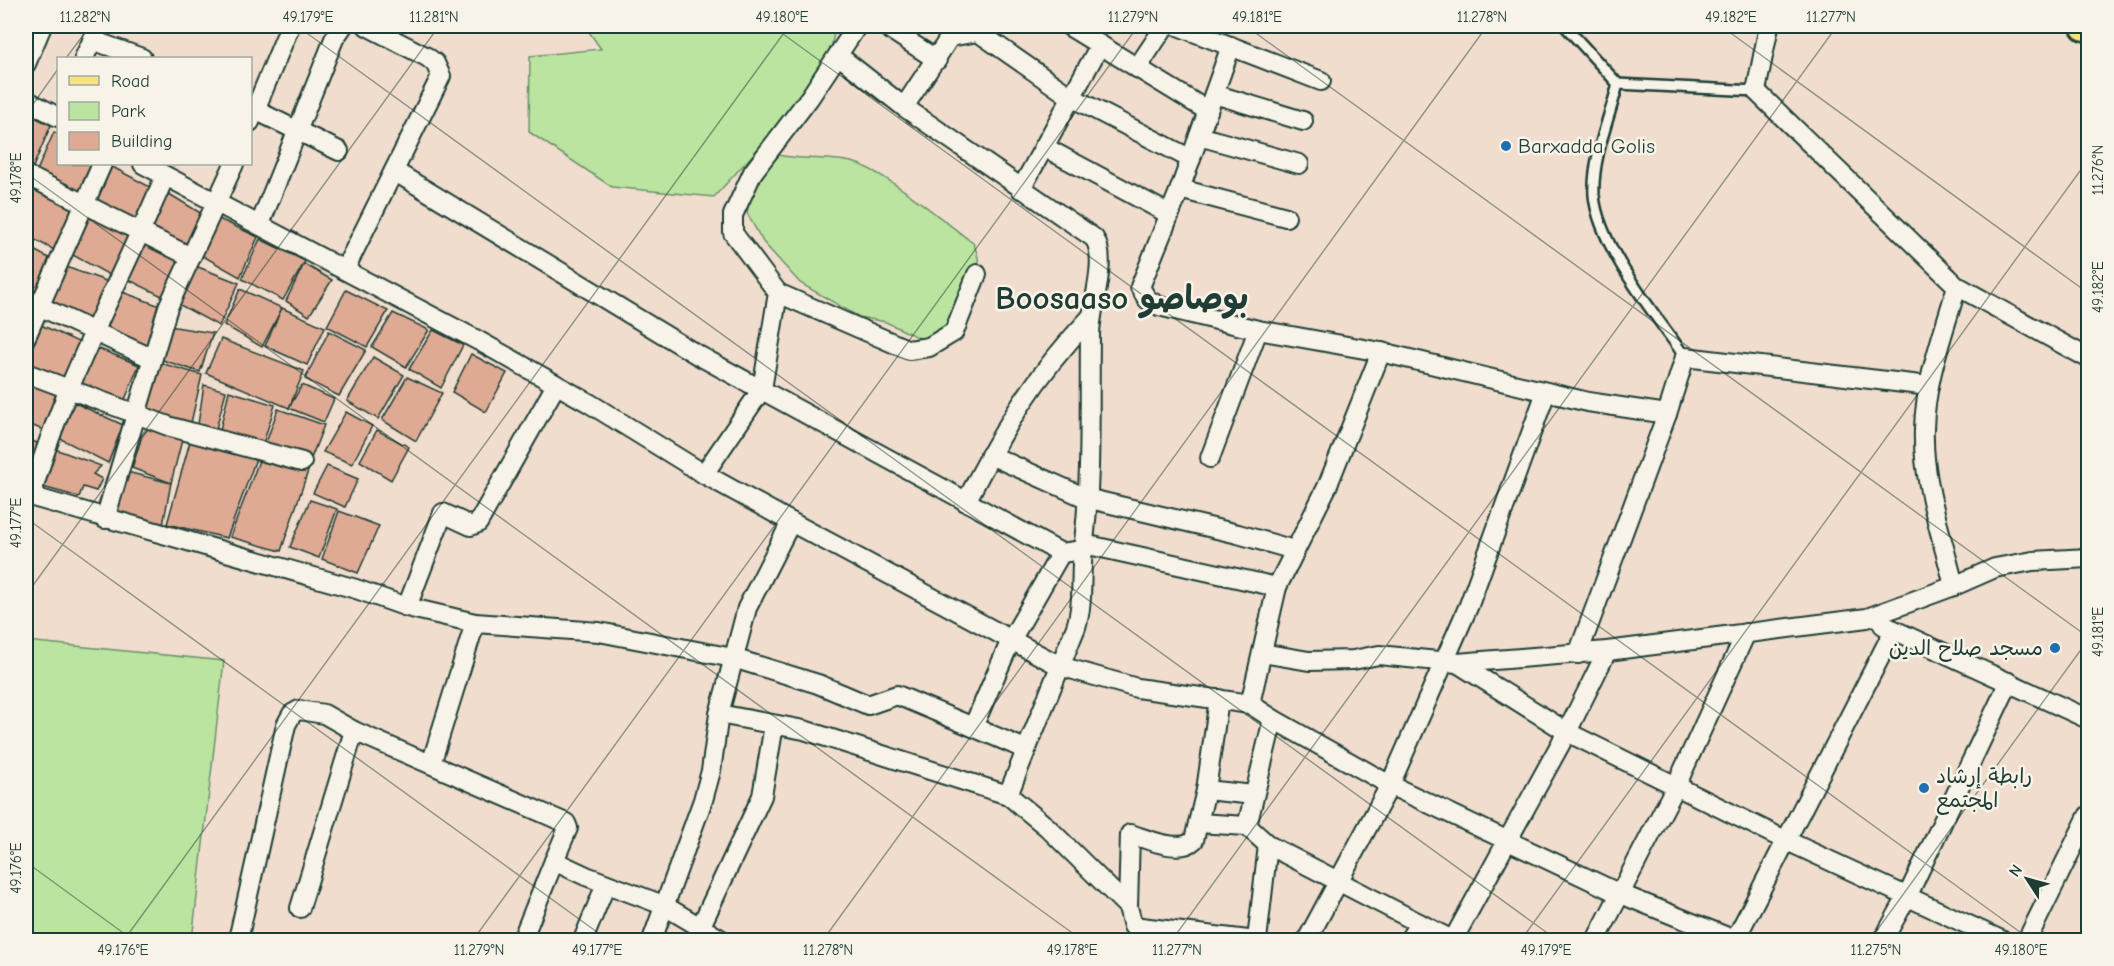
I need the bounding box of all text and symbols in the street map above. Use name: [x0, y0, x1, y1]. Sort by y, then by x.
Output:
text: 11.282°N: [59, 8, 111, 26]
text: 49.179°E: [282, 8, 334, 26]
text: 11.281°N: [409, 8, 459, 26]
text: 49.180°E: [755, 8, 809, 26]
text: 11.279°N: [1108, 8, 1158, 26]
text: 49.181°E: [1232, 8, 1282, 26]
text: 11.278°N: [1457, 8, 1507, 26]
text: 49.182°E: [1705, 8, 1757, 26]
text: 11.277°N: [1806, 8, 1856, 26]
legend: [57, 57, 252, 165]
text: Road: [111, 71, 150, 92]
text: Park: [111, 101, 146, 122]
text: Building: [111, 131, 173, 152]
place label: Barxadda Golis: [1518, 134, 1655, 158]
marker: Barxadda Golis: [1499, 139, 1513, 153]
text: 11.276°N: [2089, 145, 2107, 195]
text: 49.178°E: [7, 153, 25, 203]
text: 49.182°E: [2089, 261, 2107, 313]
district label: Boosaaso بوصاصو: [995, 279, 1249, 319]
text: 49.177°E: [7, 498, 25, 548]
text: 49.181°E: [2089, 607, 2107, 657]
place label: مسجد صلاح الدين: [1889, 636, 2043, 662]
marker: مسجد صلاح الدين: [2048, 641, 2062, 655]
place label: رابطة إرشاد المجتمع: [1936, 764, 2032, 815]
marker: رابطة إرشاد المجتمع: [1917, 781, 1931, 795]
text: 49.176°E: [7, 842, 25, 894]
north arrow: [1997, 849, 2057, 909]
text: N: [2005, 861, 2026, 880]
text: 49.176°E: [97, 941, 149, 959]
text: 11.279°N: [454, 941, 504, 959]
text: 49.177°E: [572, 941, 622, 959]
text: 11.278°N: [803, 941, 853, 959]
text: 49.178°E: [1047, 941, 1097, 959]
text: 11.277°N: [1152, 941, 1202, 959]
text: 49.179°E: [1520, 941, 1572, 959]
text: 11.275°N: [1851, 941, 1901, 959]
text: 49.180°E: [1994, 941, 2048, 959]

